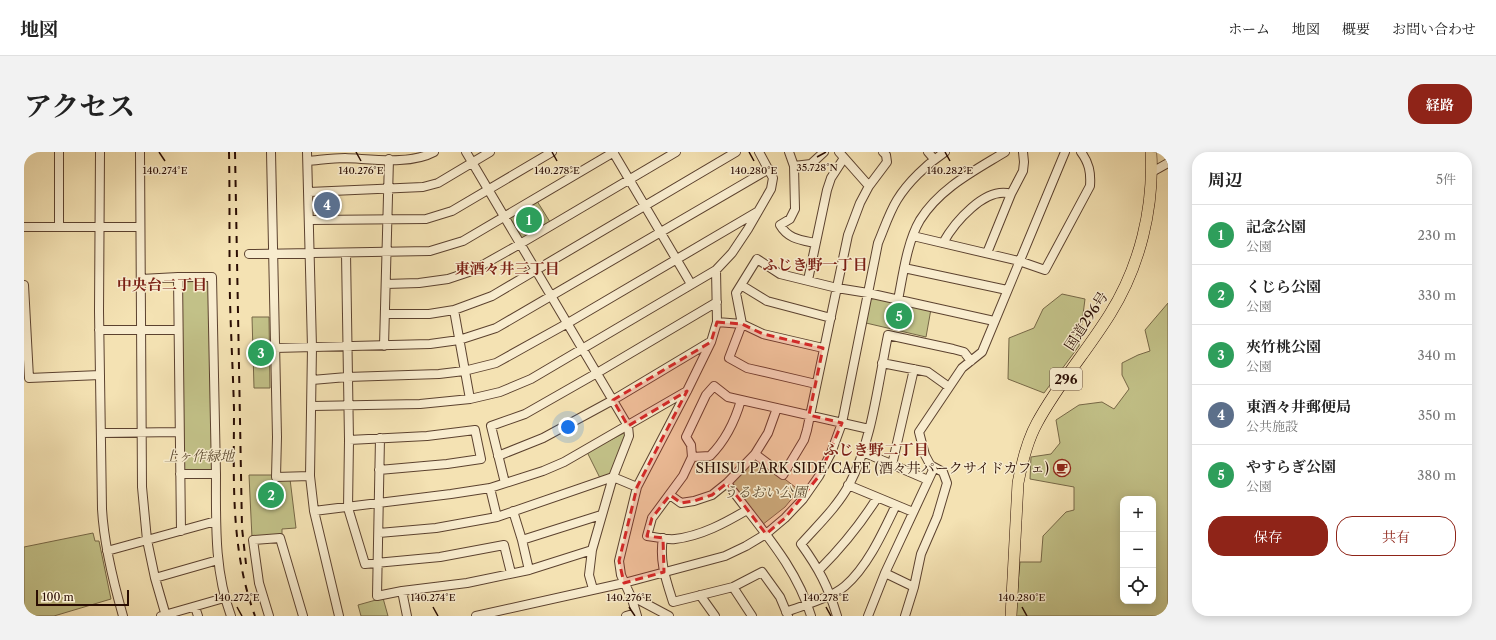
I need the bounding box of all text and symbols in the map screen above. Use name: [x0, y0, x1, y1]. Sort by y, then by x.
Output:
text: 地図: [20, 18, 58, 41]
text: ホーム: [1228, 20, 1270, 38]
text: 地図: [1292, 20, 1320, 38]
text: 概要: [1342, 20, 1370, 38]
text: お問い合わせ: [1392, 20, 1476, 38]
button: 経路: [1408, 84, 1472, 124]
text: アクセス: [24, 89, 135, 123]
text: 35.728°N: [796, 161, 838, 174]
text: 140.274°E: [142, 164, 188, 177]
text: 140.276°E: [338, 164, 384, 177]
text: 140.278°E: [534, 164, 580, 177]
text: 140.280°E: [730, 164, 778, 177]
text: 140.282°E: [927, 164, 973, 177]
text: 周辺: [1208, 170, 1242, 190]
text: 5件: [1436, 171, 1456, 187]
pin: 4: [314, 190, 340, 220]
pin: 1: [516, 205, 542, 235]
text: 記念公園: [1246, 217, 1306, 236]
text: 1: [1218, 227, 1224, 243]
text: 230 m: [1418, 227, 1456, 243]
text: 公園: [1246, 238, 1272, 254]
district label: ふじき野一丁目: [762, 255, 868, 274]
district label: 東酒々井三丁目: [454, 259, 560, 278]
district label: 中央台二丁目: [117, 275, 207, 294]
text: くじら公園: [1246, 277, 1321, 296]
text: 2: [1217, 287, 1225, 303]
text: 330 m: [1418, 287, 1456, 303]
street label: 国道296号: [1060, 288, 1112, 354]
text: 公園: [1246, 298, 1272, 314]
pin: 5: [886, 301, 912, 331]
text: 夾竹桃公園: [1246, 337, 1321, 356]
pin: 3: [248, 338, 274, 368]
text: 3: [1217, 347, 1225, 363]
text: 340 m: [1418, 347, 1456, 363]
text: 公園: [1246, 358, 1272, 374]
road number: 296: [1050, 368, 1082, 390]
text: 東酒々井郵便局: [1246, 397, 1351, 416]
text: 4: [1217, 407, 1225, 423]
text: 350 m: [1418, 407, 1456, 423]
your location: [558, 417, 578, 437]
text: 公共施設: [1246, 418, 1298, 434]
district label: ふじき野二丁目: [823, 440, 929, 459]
park label: 上ヶ作緑地: [164, 447, 236, 465]
text: やすらぎ公園: [1246, 457, 1336, 476]
cafe icon: SHISUI PARK SIDE CAFE (酒々井パークサイドカフェ): [1052, 458, 1072, 478]
place label: SHISUI PARK SIDE CAFE (酒々井パークサイドカフェ): [696, 459, 1049, 477]
text: 5: [1217, 467, 1225, 483]
text: 380 m: [1417, 467, 1456, 483]
text: 公園: [1246, 478, 1272, 494]
pin: 2: [258, 480, 284, 510]
park label: うるおい公園: [723, 483, 809, 501]
map controls: [1120, 496, 1156, 604]
button: +: [1120, 496, 1156, 532]
button: 保存: [1208, 516, 1328, 556]
button: 共有: [1336, 516, 1456, 556]
button: −: [1120, 532, 1156, 568]
button: locate: [1120, 568, 1156, 604]
scale bar: [36, 588, 129, 607]
text: 100 m: [42, 590, 74, 604]
text: 140.272°E: [214, 591, 260, 604]
text: 140.274°E: [410, 591, 456, 604]
text: 140.276°E: [606, 591, 652, 604]
text: 140.278°E: [803, 591, 849, 604]
text: 140.280°E: [998, 591, 1046, 604]

